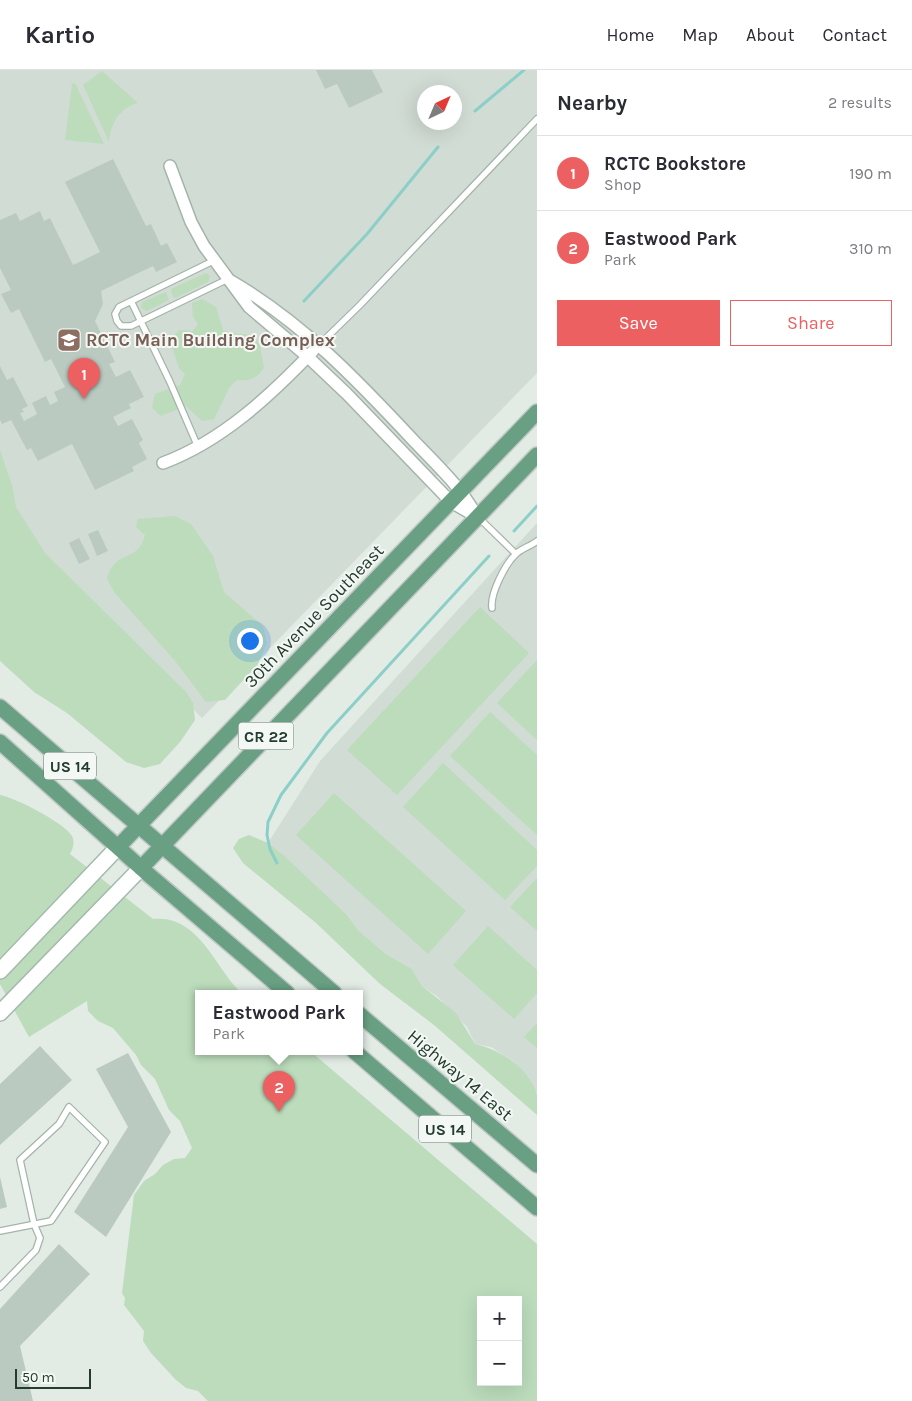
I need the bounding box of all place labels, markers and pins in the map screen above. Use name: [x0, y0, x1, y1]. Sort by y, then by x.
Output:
school or university icon: RCTC Main Building Complex: [56, 327, 82, 353]
place label: RCTC Main Building Complex: [86, 329, 335, 351]
pin: 1: [68, 358, 100, 399]
pin: 2: [263, 1071, 295, 1112]

